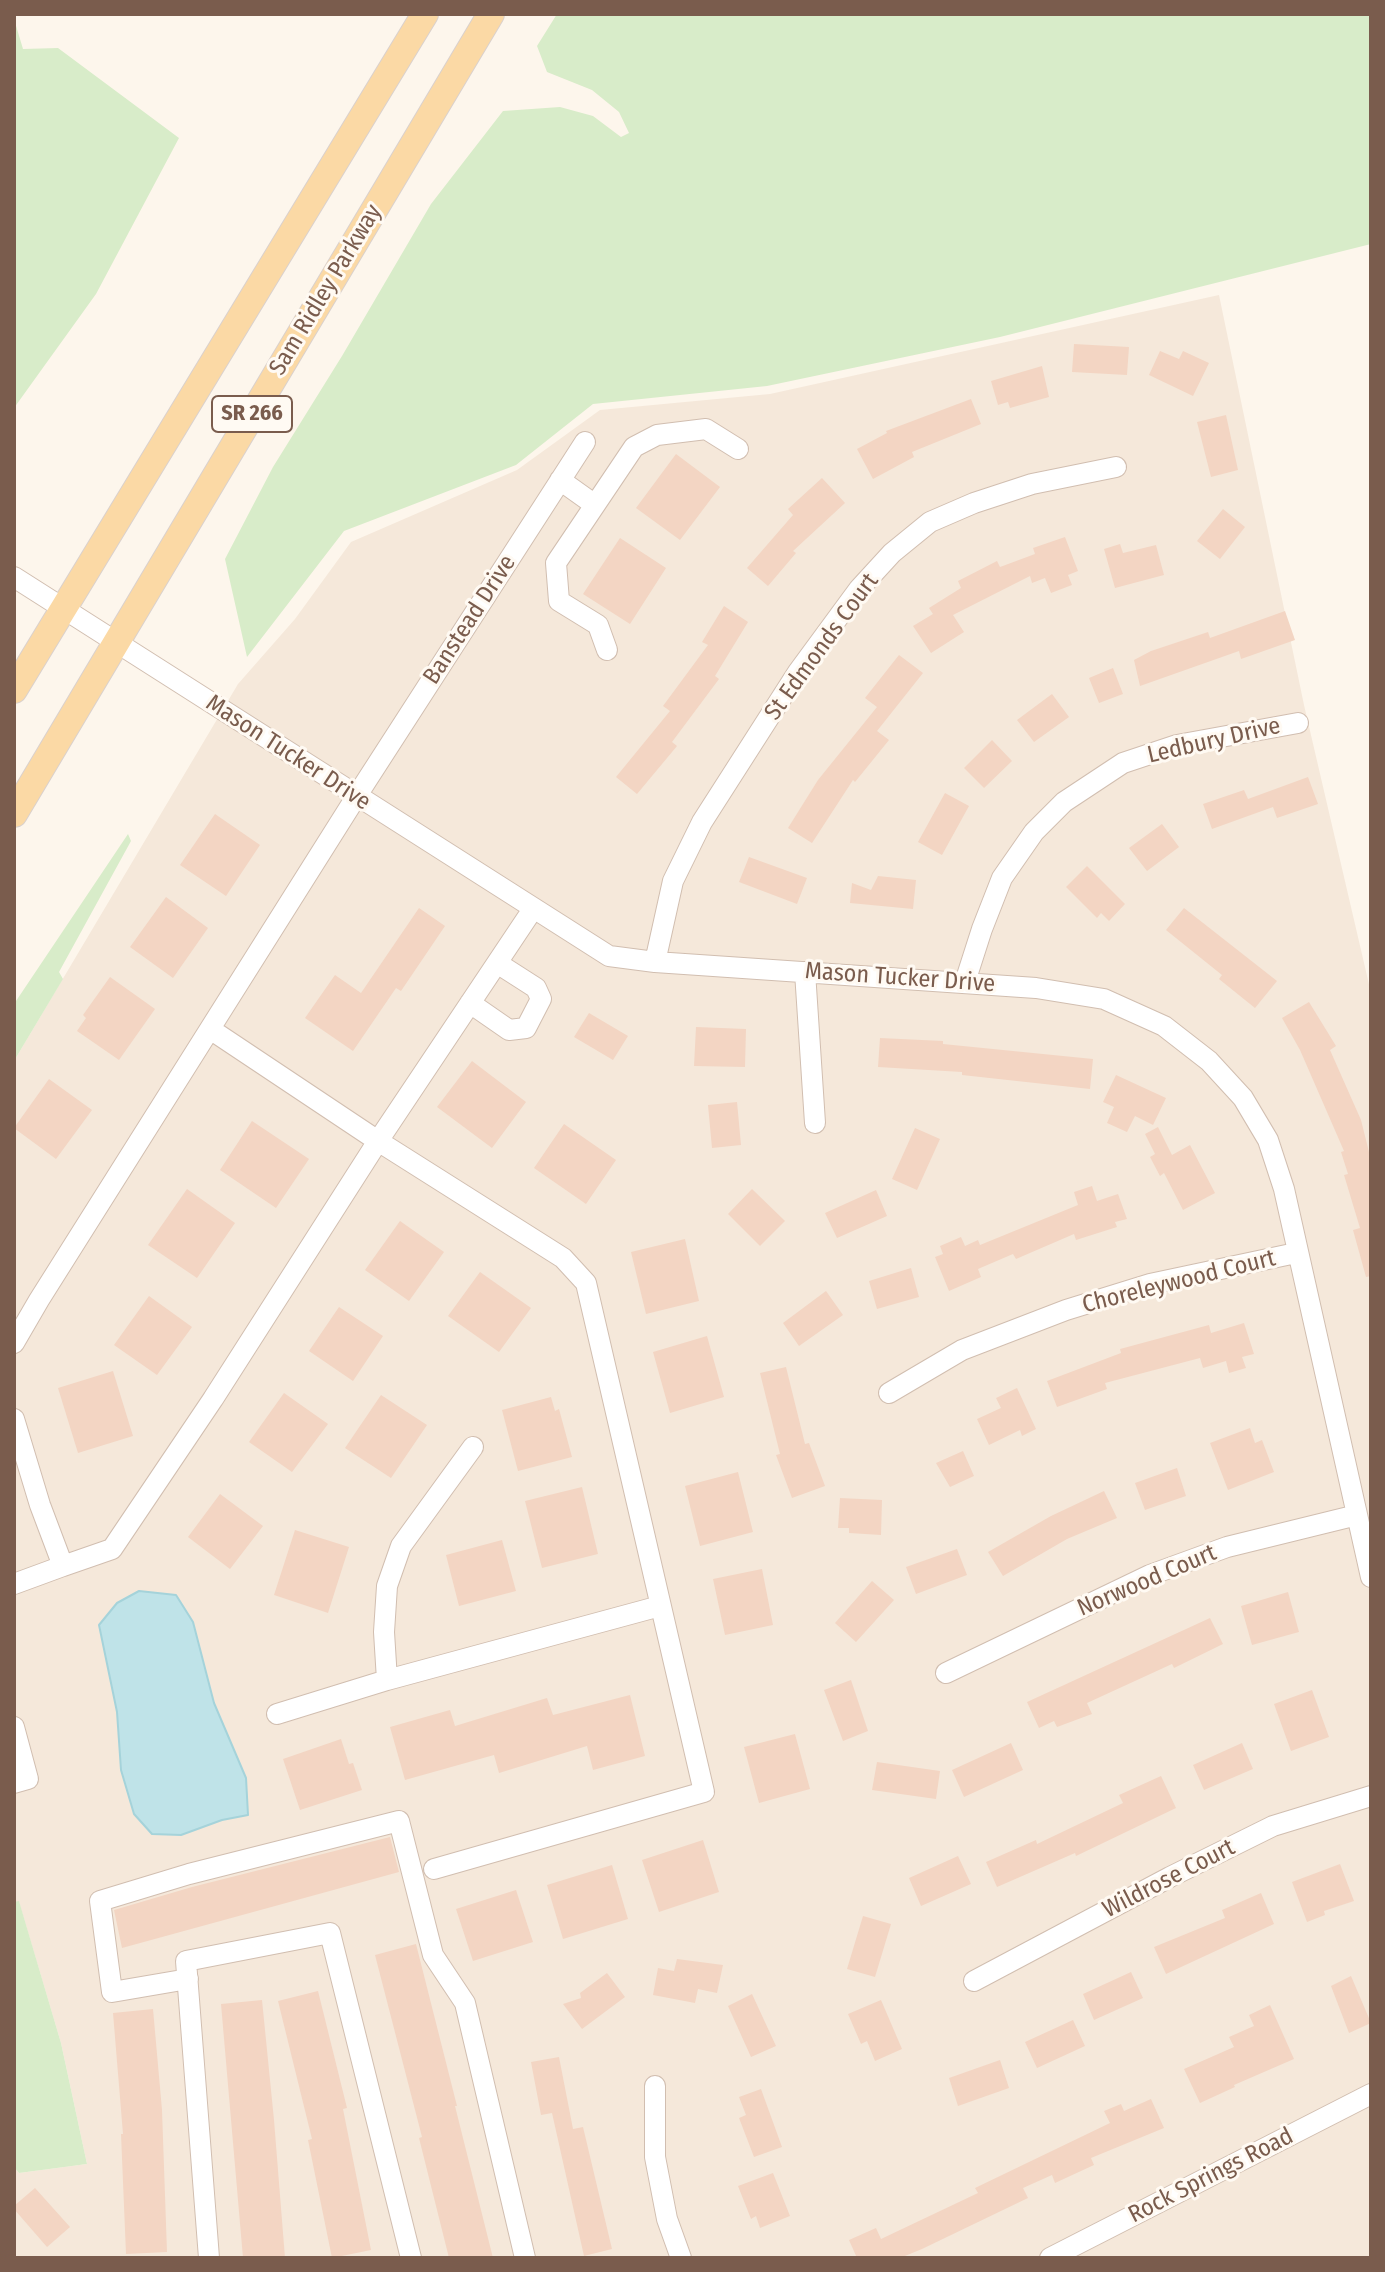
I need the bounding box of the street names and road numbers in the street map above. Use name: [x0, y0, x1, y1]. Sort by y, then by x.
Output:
street label: Sam Ridley Parkway: [264, 199, 388, 381]
road number: SR 266: [212, 396, 292, 432]
street label: Banstead Drive: [418, 550, 522, 690]
street label: St Edmonds Court: [759, 568, 885, 726]
street label: Mason Tucker Drive: [200, 689, 376, 817]
street label: Ledbury Drive: [1145, 712, 1283, 770]
street label: Mason Tucker Drive: [804, 957, 996, 999]
street label: Choreleywood Court: [1079, 1244, 1279, 1320]
street label: Norwood Court: [1073, 1539, 1221, 1623]
street label: Wildrose Court: [1098, 1833, 1240, 1925]
street label: Rock Springs Road: [1124, 2122, 1298, 2230]

